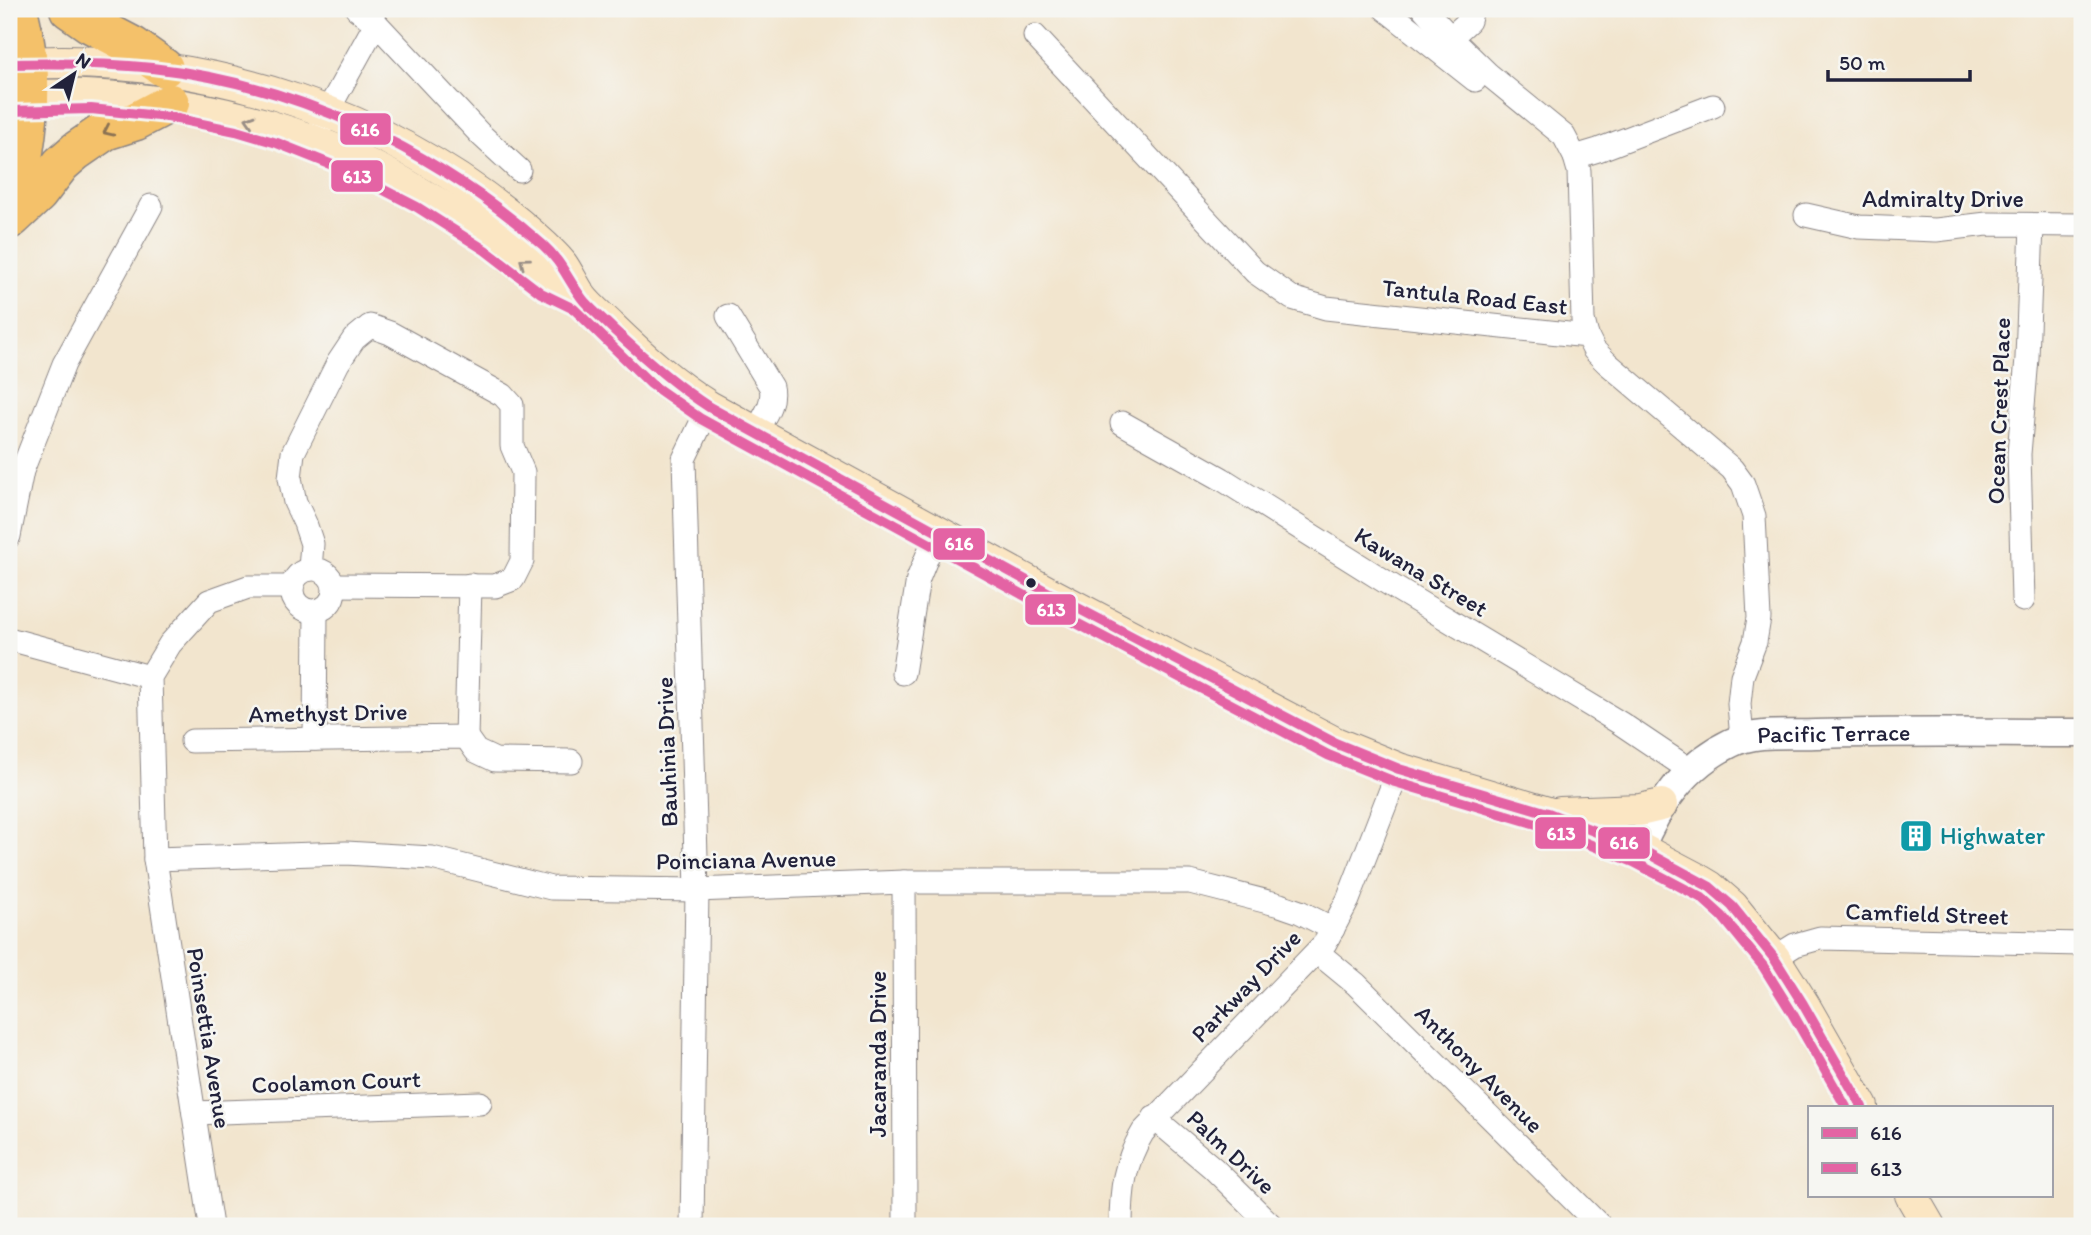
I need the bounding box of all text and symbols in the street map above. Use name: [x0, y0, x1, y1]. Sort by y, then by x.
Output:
north arrow: [38, 38, 108, 108]
scale bar: [1828, 38, 1970, 82]
text: N: [72, 47, 95, 74]
text: 50 m: [1839, 50, 1886, 75]
line badge: 616: [339, 112, 392, 146]
one-way arrow: [245, 114, 257, 129]
text: 616: [351, 118, 379, 141]
one-way arrow: [103, 123, 115, 137]
line badge: 613: [330, 159, 384, 193]
text: 613: [342, 165, 372, 188]
street label: Admiralty Drive: [1862, 184, 2024, 213]
one-way arrow: [519, 258, 531, 270]
street label: Tantula Road East: [1381, 272, 1569, 321]
street label: Ocean Crest Place: [1981, 317, 2016, 505]
street label: Kawana Street: [1349, 520, 1493, 623]
line badge: 616: [932, 527, 986, 561]
text: 616: [945, 532, 973, 555]
unlabelled marker: [1024, 576, 1038, 590]
line badge: 613: [1024, 593, 1077, 626]
text: 613: [1036, 598, 1066, 621]
street label: Bauhinia Drive: [649, 676, 684, 828]
street label: Amethyst Drive: [248, 697, 408, 728]
street label: Pacific Terrace: [1756, 717, 1911, 749]
line badge: 613: [1534, 816, 1587, 850]
building icon: Highwater: [1897, 817, 1935, 855]
place label: Highwater: [1940, 821, 2045, 850]
text: 613: [1546, 822, 1576, 845]
line badge: 616: [1597, 826, 1651, 860]
text: 616: [1610, 831, 1638, 854]
street label: Poinciana Avenue: [656, 843, 836, 876]
street label: Camfield Street: [1845, 896, 2009, 931]
street label: Parkway Drive: [1185, 923, 1307, 1048]
street label: Poinsettia Avenue: [181, 945, 238, 1130]
street label: Jacaranda Drive: [863, 971, 892, 1137]
street label: Anthony Avenue: [1409, 998, 1550, 1139]
street label: Coolamon Court: [251, 1064, 421, 1099]
street label: Palm Drive: [1181, 1103, 1282, 1200]
legend: [1808, 1106, 2052, 1196]
text: 616: [1870, 1120, 1902, 1145]
text: 613: [1870, 1156, 1902, 1181]

